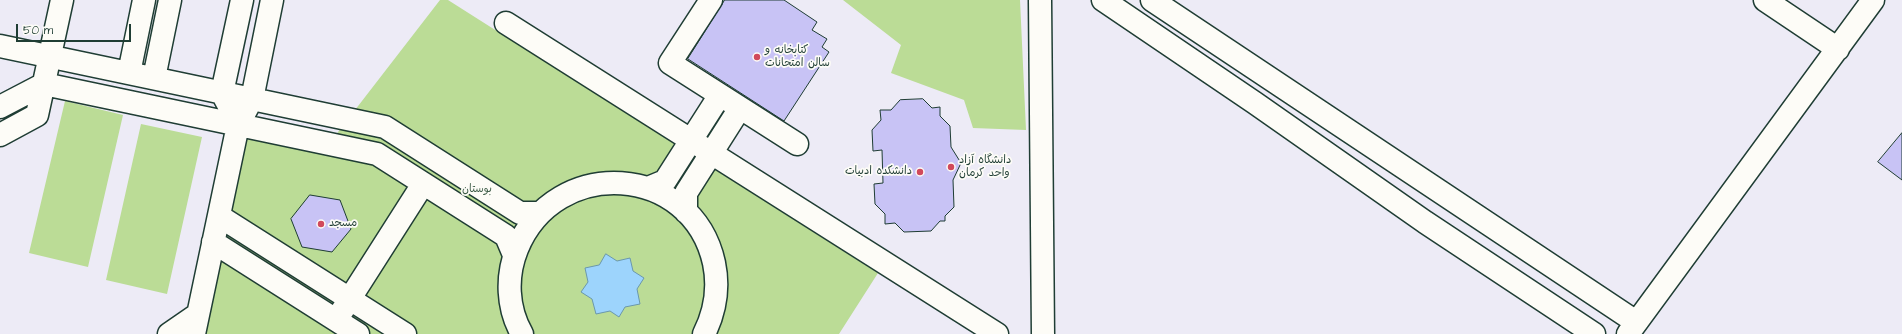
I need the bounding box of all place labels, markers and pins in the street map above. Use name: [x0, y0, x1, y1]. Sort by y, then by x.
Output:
place label: کتابخانه و سالن امتحانات: [765, 44, 830, 70]
marker: کتابخانه و سالن امتحانات: [752, 52, 762, 62]
place label: دانشگاه آزاد واحد کرمان: [959, 154, 1011, 180]
marker: دانشگاه آزاد واحد کرمان: [946, 162, 956, 172]
place label: دانشکده ادبیات: [845, 165, 912, 179]
marker: دانشکده ادبیات: [915, 167, 925, 177]
place label: مسجد: [329, 217, 357, 231]
marker: مسجد: [316, 219, 326, 229]

